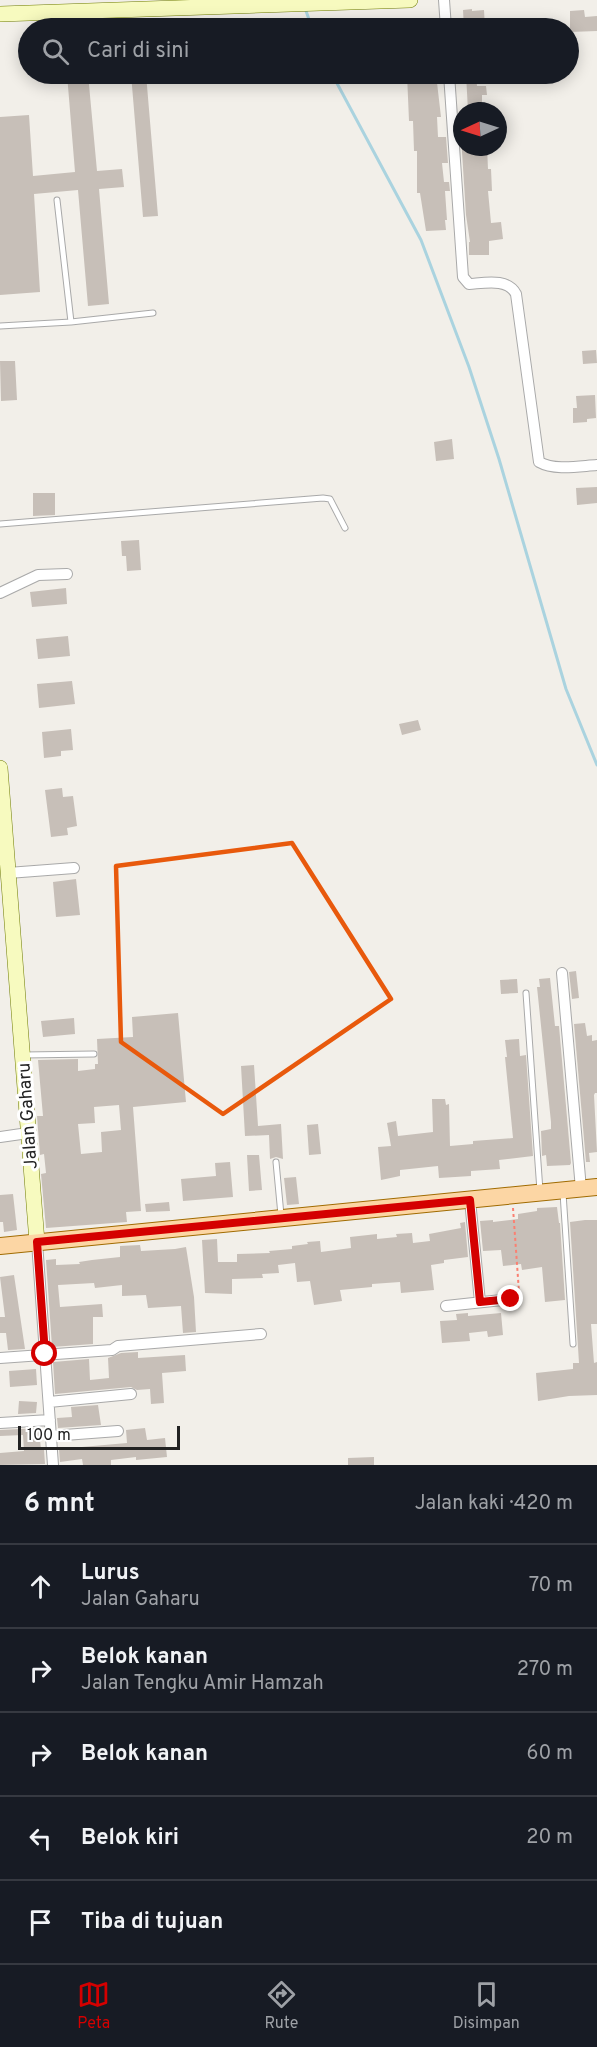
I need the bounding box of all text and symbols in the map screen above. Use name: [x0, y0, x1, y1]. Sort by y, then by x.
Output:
search box: [18, 18, 579, 84]
icon: search: [39, 35, 72, 68]
text: Cari di sini: [87, 38, 189, 65]
north arrow: [453, 102, 507, 156]
street label: Jalan Gaharu: [13, 1062, 44, 1170]
route end: [497, 1285, 523, 1311]
route start: [31, 1340, 57, 1366]
scale bar: [18, 1423, 180, 1450]
text: 100 m: [27, 1426, 71, 1446]
text: 6 mnt: [24, 1488, 95, 1521]
text: Jalan kaki · 420 m: [415, 1491, 573, 1517]
text: Lurus: [81, 1560, 140, 1587]
icon: ahead: [24, 1570, 57, 1603]
text: 70 m: [529, 1573, 573, 1599]
text: Jalan Gaharu: [81, 1587, 200, 1613]
text: Belok kanan: [81, 1644, 208, 1671]
icon: right: [24, 1654, 57, 1687]
text: 270 m: [517, 1657, 573, 1683]
text: Jalan Tengku Amir Hamzah: [81, 1671, 324, 1697]
icon: right: [24, 1738, 57, 1771]
text: Belok kanan: [81, 1741, 208, 1768]
text: 60 m: [527, 1741, 573, 1767]
icon: left: [24, 1822, 57, 1855]
text: Belok kiri: [81, 1825, 179, 1852]
text: 20 m: [526, 1825, 573, 1851]
icon: arrive: [24, 1906, 57, 1939]
text: Tiba di tujuan: [81, 1909, 223, 1936]
tab: Peta: [77, 1978, 110, 2034]
tab: Rute: [264, 1978, 298, 2034]
tab: Disimpan: [453, 1978, 520, 2034]

